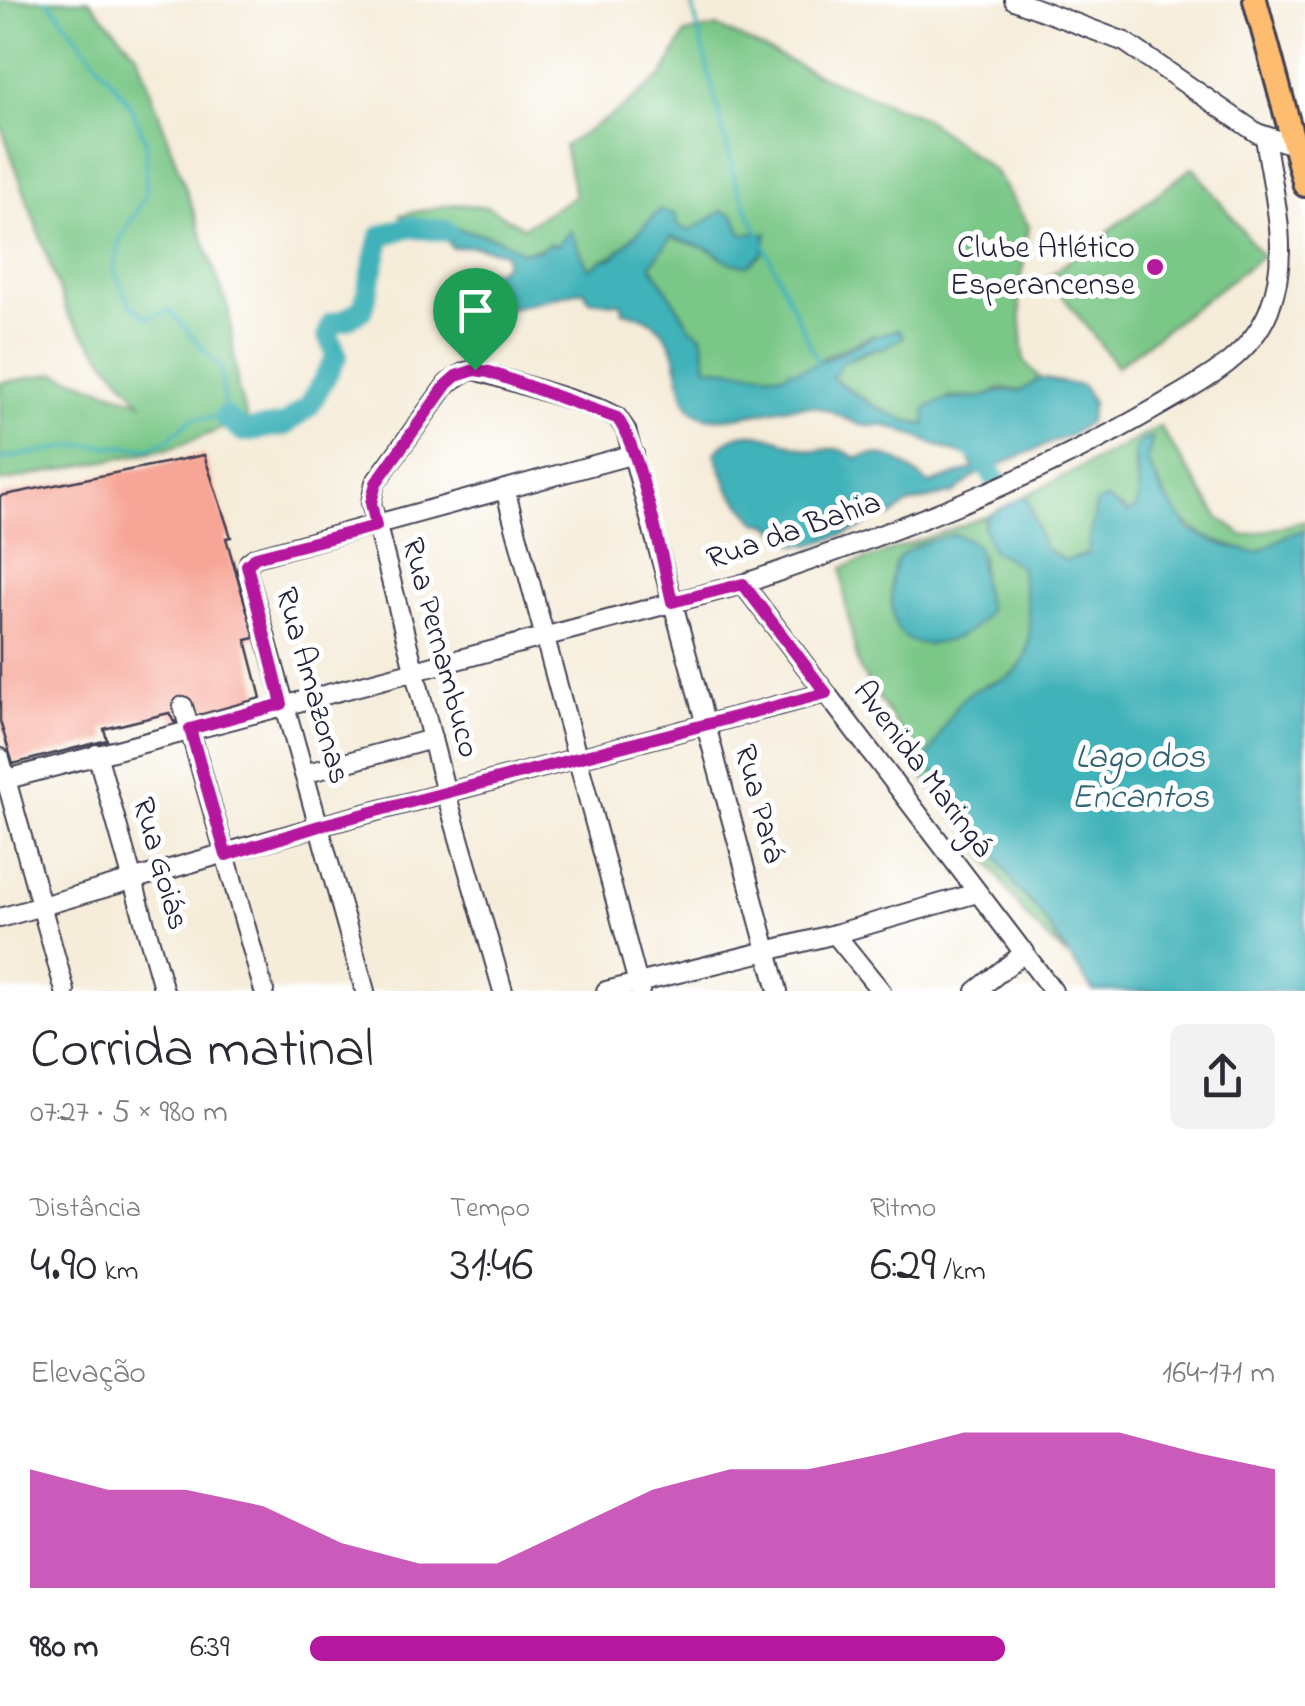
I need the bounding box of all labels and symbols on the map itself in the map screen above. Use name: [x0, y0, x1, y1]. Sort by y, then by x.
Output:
place label: Clube Atlético Esperancense: [950, 226, 1136, 310]
marker: Clube Atlético Esperancense: [1144, 256, 1166, 278]
pin: [433, 268, 518, 371]
street label: Rua da Bahia: [701, 480, 887, 584]
street label: Rua Pernambuco: [387, 533, 491, 763]
street label: Rua Amazonas: [261, 582, 361, 790]
street label: Avenida Maringá: [840, 672, 1004, 868]
water label: Lago dos Encantos: [1071, 733, 1209, 824]
street label: Rua Pará: [720, 739, 796, 869]
street label: Rua Goiás: [118, 792, 200, 936]

